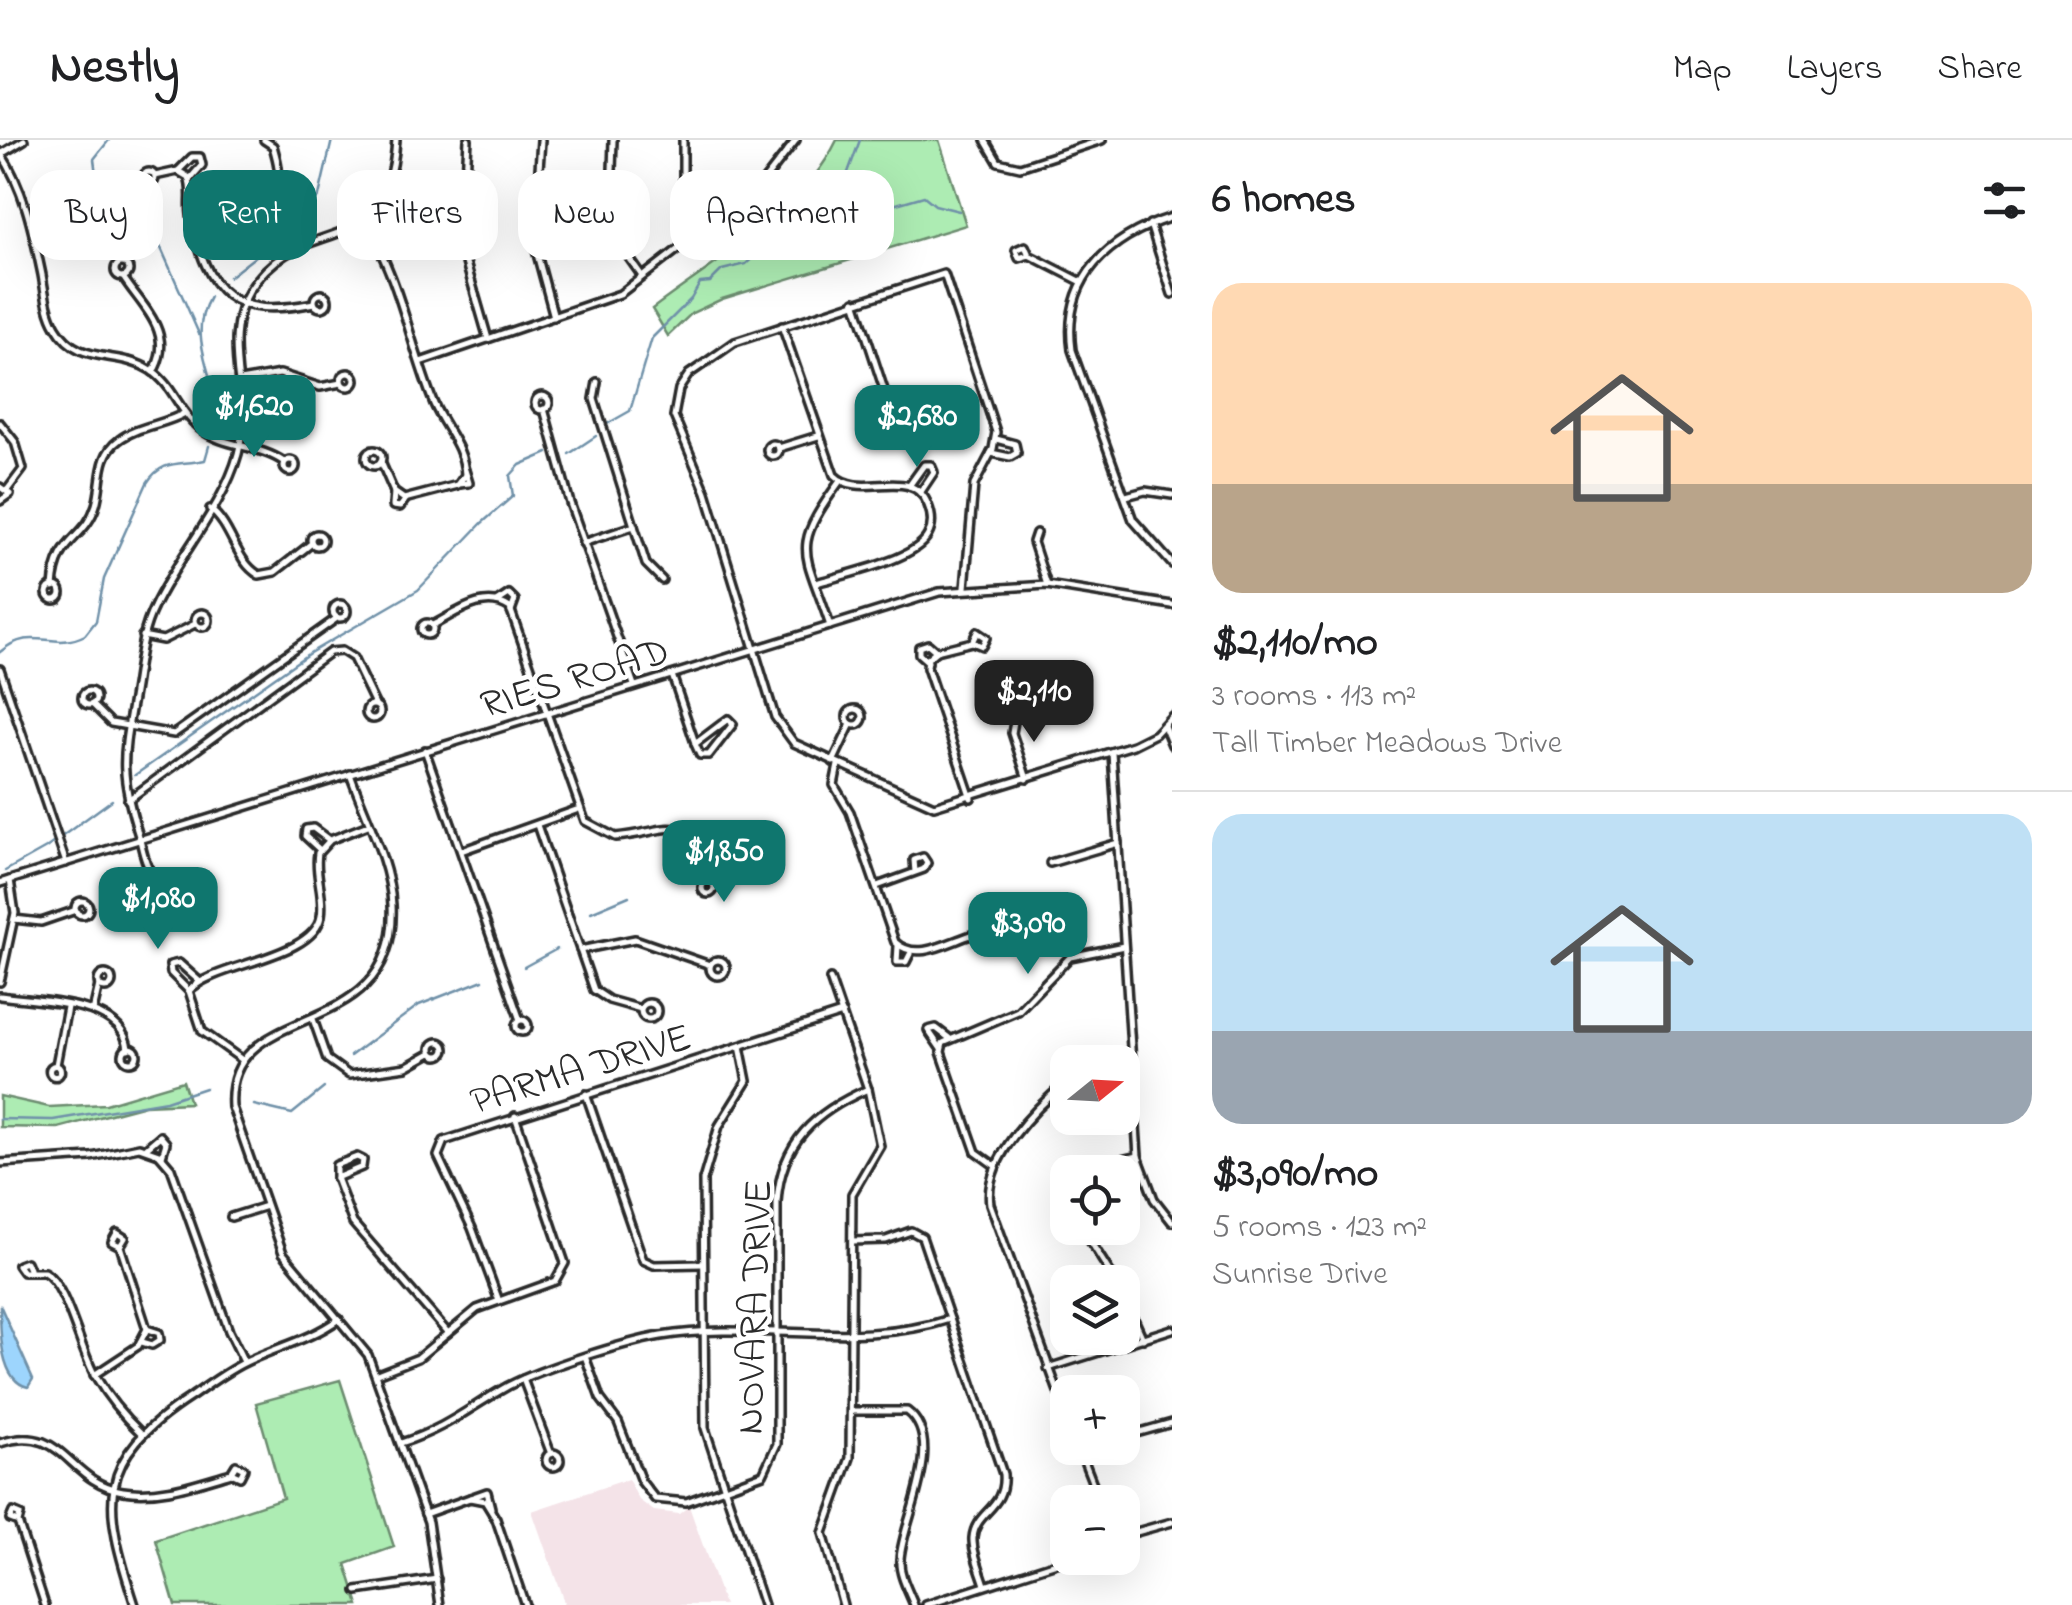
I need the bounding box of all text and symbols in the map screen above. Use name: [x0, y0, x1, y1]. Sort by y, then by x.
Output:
text: Nestly: [50, 34, 179, 104]
text: Map: [1673, 44, 1732, 95]
text: Layers: [1787, 44, 1882, 95]
text: Share: [1937, 44, 2022, 95]
chip: Buy: [30, 170, 163, 260]
chip: Rent: [183, 170, 317, 260]
chip: Filters: [337, 170, 498, 260]
chip: New: [518, 170, 650, 260]
chip: Apartment: [670, 170, 894, 260]
text: 6 homes: [1212, 170, 1356, 231]
icon: filters: [1977, 173, 2032, 228]
icon: home: [1532, 348, 1712, 528]
pin: $1,620: [173, 375, 335, 460]
text: $1,620: [215, 384, 293, 431]
pin: $2,680: [836, 385, 998, 470]
text: $2,680: [877, 394, 957, 441]
text: $2,110/mo: [1212, 613, 1378, 674]
street label: RIES ROAD: [474, 624, 677, 737]
pin: $2,110: [953, 660, 1115, 745]
text: $2,110: [997, 669, 1071, 716]
text: 3 rooms · 113 m²: [1212, 674, 1416, 721]
text: Tall Timber Meadows Drive: [1212, 721, 1562, 768]
pin: $1,850: [643, 820, 805, 905]
text: $1,850: [684, 829, 764, 876]
pin: $1,080: [77, 867, 239, 952]
text: $1,080: [121, 876, 195, 923]
icon: home: [1532, 879, 1712, 1059]
pin: $3,090: [947, 892, 1109, 977]
text: $3,090: [990, 901, 1066, 948]
street label: PARMA DRIVE: [464, 1010, 699, 1133]
north arrow: [1050, 1045, 1140, 1135]
map controls: [1050, 1045, 1140, 1575]
text: $3,090/mo: [1212, 1144, 1378, 1205]
button: locate: [1050, 1155, 1140, 1245]
street label: NOVARA DRIVE: [723, 1179, 790, 1436]
text: 5 rooms · 123 m²: [1212, 1205, 1427, 1252]
text: Sunrise Drive: [1212, 1252, 1388, 1299]
button: layers: [1050, 1265, 1140, 1355]
button: +: [1050, 1375, 1140, 1465]
button: −: [1050, 1485, 1140, 1575]

